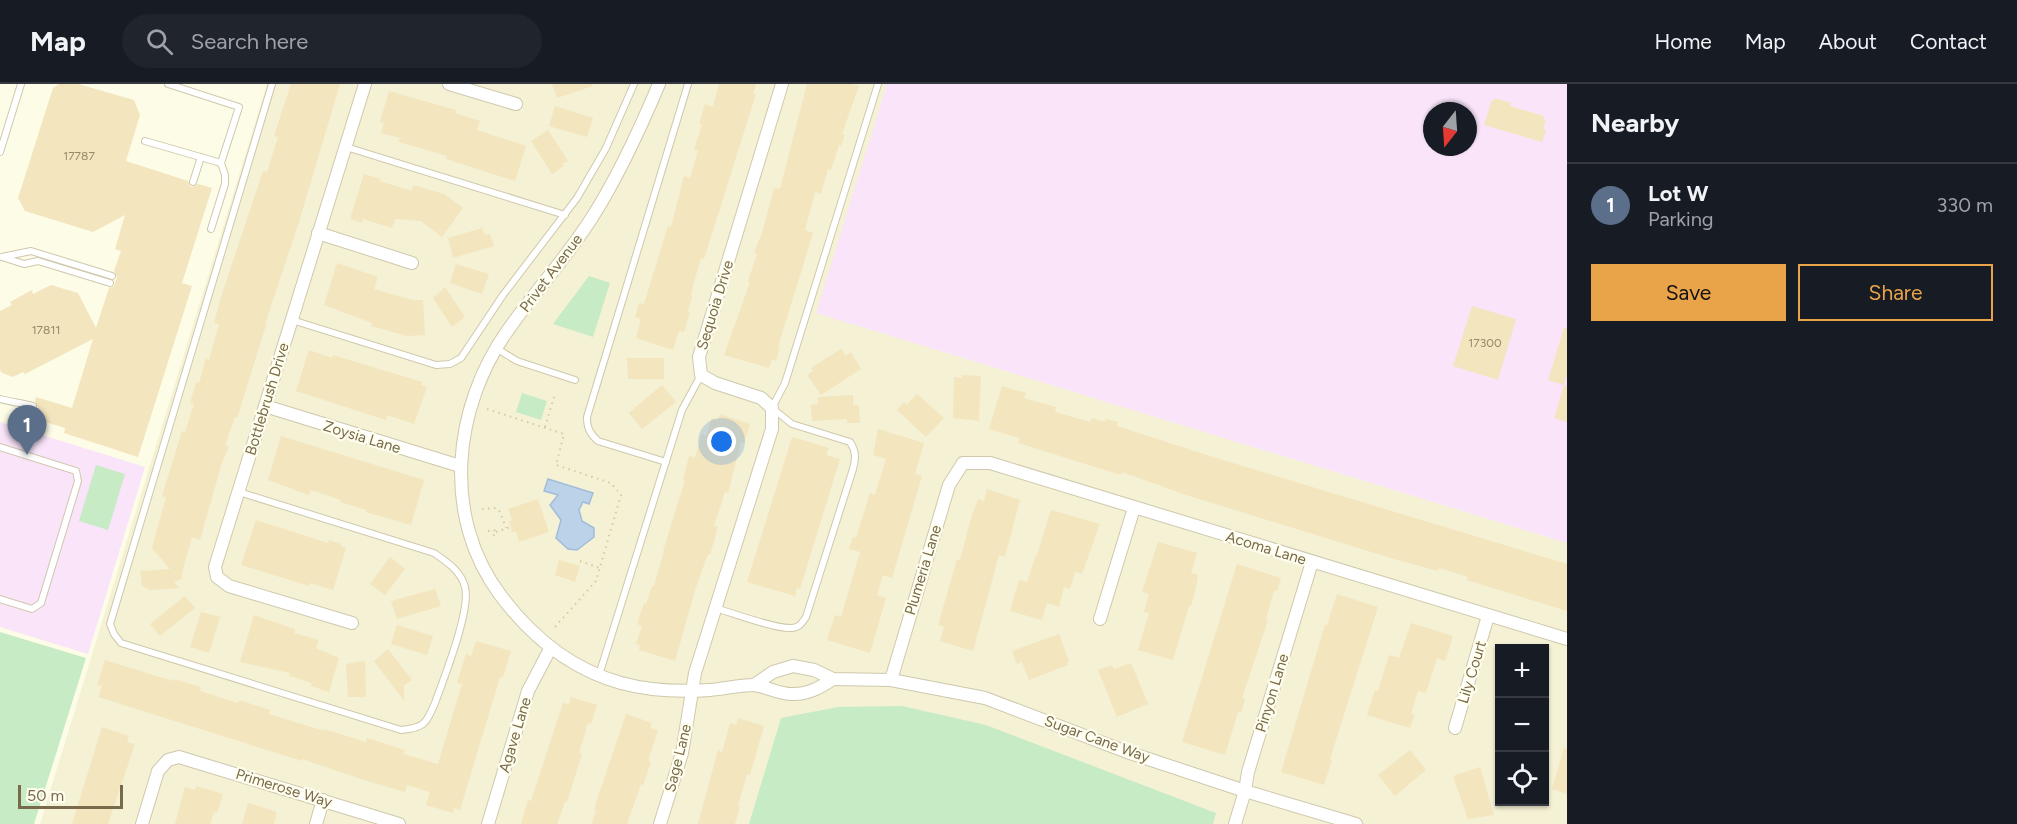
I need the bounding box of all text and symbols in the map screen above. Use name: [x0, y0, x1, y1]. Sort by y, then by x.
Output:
search box: [122, 14, 542, 68]
text: Map: [30, 24, 86, 58]
icon: search: [143, 25, 176, 58]
text: Search here: [191, 28, 308, 55]
text: Home: [1655, 29, 1712, 54]
text: Map: [1745, 29, 1786, 54]
text: About: [1819, 29, 1877, 54]
text: Contact: [1910, 29, 1987, 54]
north arrow: [1423, 102, 1477, 156]
text: Nearby: [1591, 107, 1679, 139]
house number: 17787: [63, 149, 95, 163]
text: Lot W: [1648, 180, 1708, 207]
text: 1: [1606, 193, 1615, 217]
text: 330 m: [1936, 193, 1993, 217]
text: Parking: [1648, 207, 1714, 231]
street label: Privet Avenue: [516, 230, 586, 316]
street label: Sequoia Drive: [693, 258, 737, 352]
button: Save: [1591, 264, 1786, 321]
button: Share: [1798, 264, 1993, 321]
house number: 17811: [32, 323, 60, 337]
house number: 17300: [1468, 336, 1502, 350]
street label: Bottlebrush Drive: [241, 341, 293, 457]
pin: 1: [8, 406, 46, 455]
street label: Zoysia Lane: [321, 417, 403, 457]
your location: [707, 427, 736, 456]
street label: Plumeria Lane: [901, 523, 945, 617]
street label: Acoma Lane: [1224, 527, 1308, 569]
street label: Lily Court: [1454, 638, 1490, 706]
map controls: [1495, 644, 1549, 806]
button: +: [1495, 644, 1549, 698]
street label: Pinyon Lane: [1252, 652, 1292, 734]
street label: Agave Lane: [495, 695, 535, 775]
button: −: [1495, 698, 1549, 752]
street label: Sugar Cane Way: [1042, 712, 1152, 766]
street label: Sage Lane: [661, 722, 695, 794]
button: locate: [1495, 752, 1549, 806]
street label: Primerose Way: [234, 765, 335, 811]
scale bar: [18, 782, 123, 810]
text: 50 m: [27, 786, 64, 805]

